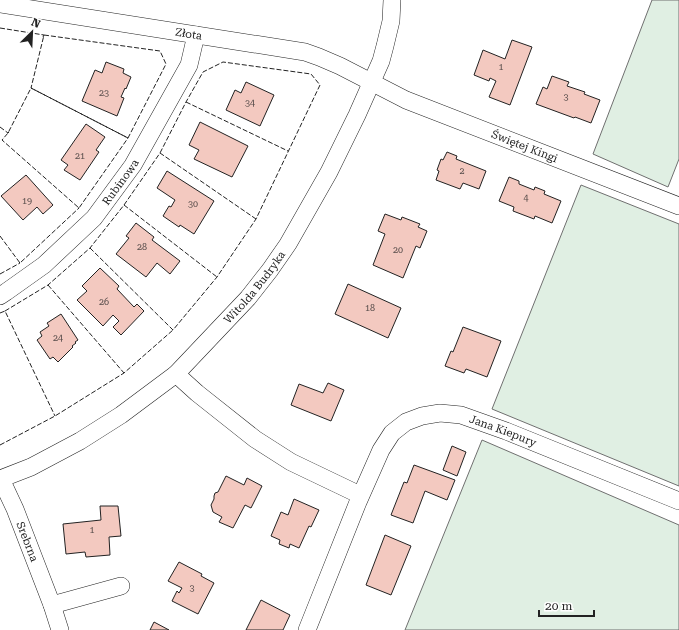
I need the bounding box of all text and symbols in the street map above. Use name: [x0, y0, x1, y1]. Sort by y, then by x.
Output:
north arrow: [12, 12, 52, 52]
text: N: [29, 16, 43, 31]
street label: Złota: [174, 26, 203, 43]
house number: 1: [498, 62, 504, 72]
house number: 23: [99, 88, 109, 98]
house number: 3: [563, 92, 569, 102]
house number: 34: [245, 98, 255, 108]
street label: Świętej Kingi: [489, 127, 560, 165]
house number: 21: [75, 151, 85, 161]
street label: Rubinowa: [100, 157, 142, 208]
house number: 2: [459, 166, 465, 176]
house number: 4: [523, 193, 529, 203]
house number: 19: [22, 196, 32, 206]
house number: 30: [188, 199, 198, 209]
house number: 28: [137, 242, 147, 252]
house number: 20: [393, 245, 403, 255]
street label: Witolda Budryka: [221, 249, 288, 326]
house number: 26: [99, 297, 109, 307]
house number: 18: [365, 303, 375, 313]
house number: 24: [53, 333, 63, 343]
street label: Jana Kiepury: [468, 413, 539, 450]
street label: Srebrna: [13, 520, 41, 564]
house number: 1: [89, 525, 95, 535]
house number: 3: [189, 583, 195, 593]
scale bar: [539, 592, 594, 618]
text: 20 m: [545, 599, 572, 613]

